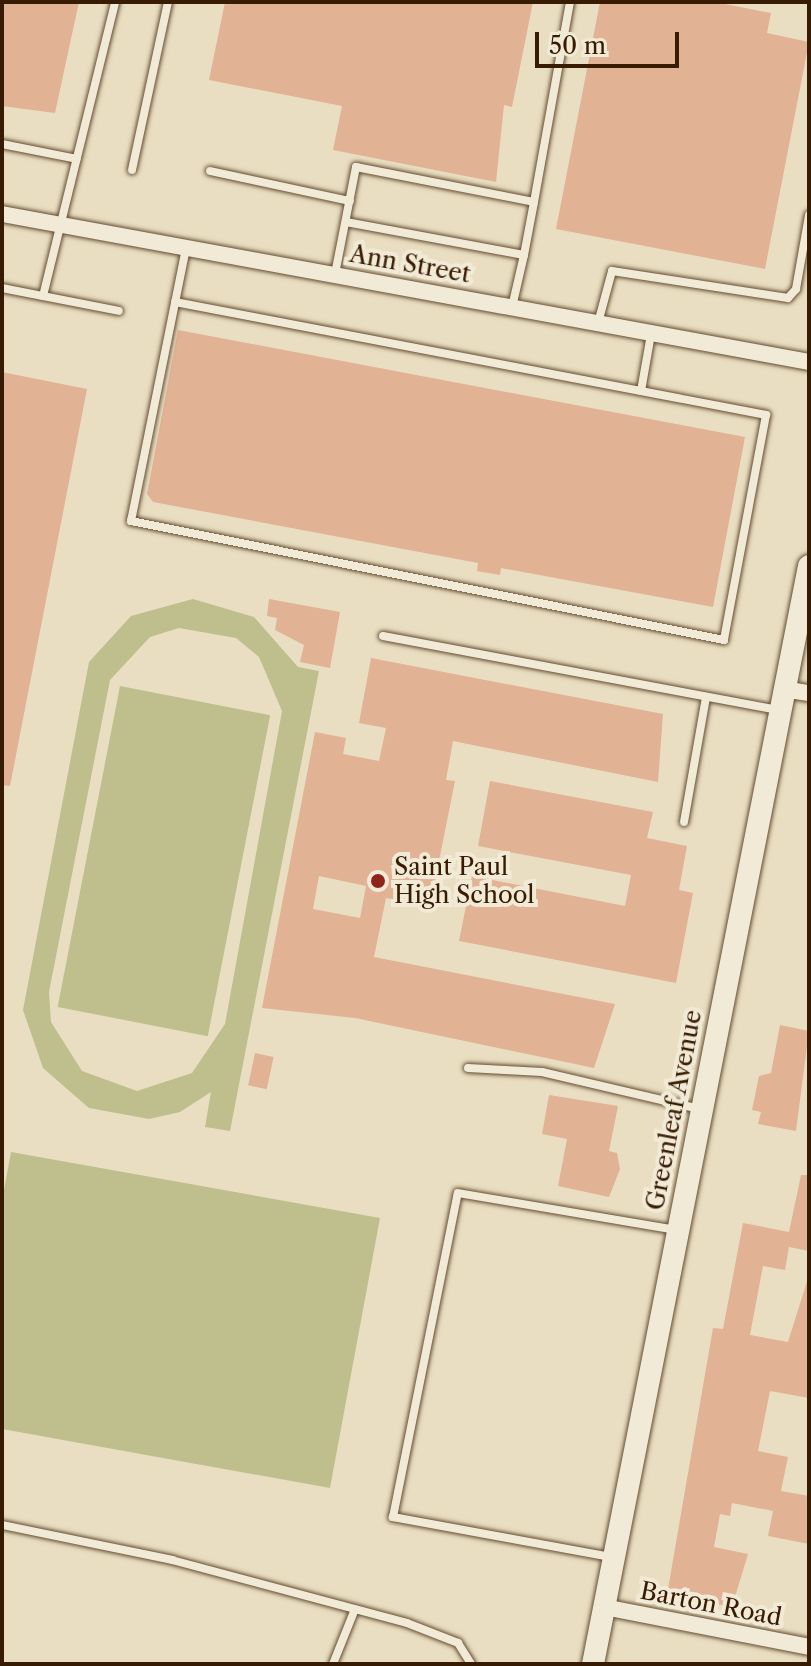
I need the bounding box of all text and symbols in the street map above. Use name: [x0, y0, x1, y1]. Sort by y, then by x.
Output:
scale bar: [539, 16, 683, 66]
text: 50 m: [549, 31, 606, 60]
street label: Ann Street: [347, 239, 473, 289]
place label: Saint Paul High School: [394, 853, 534, 909]
marker: Saint Paul High School: [369, 872, 387, 890]
street label: Greenleaf Avenue: [640, 1007, 708, 1213]
street label: Barton Road: [638, 1576, 784, 1632]

